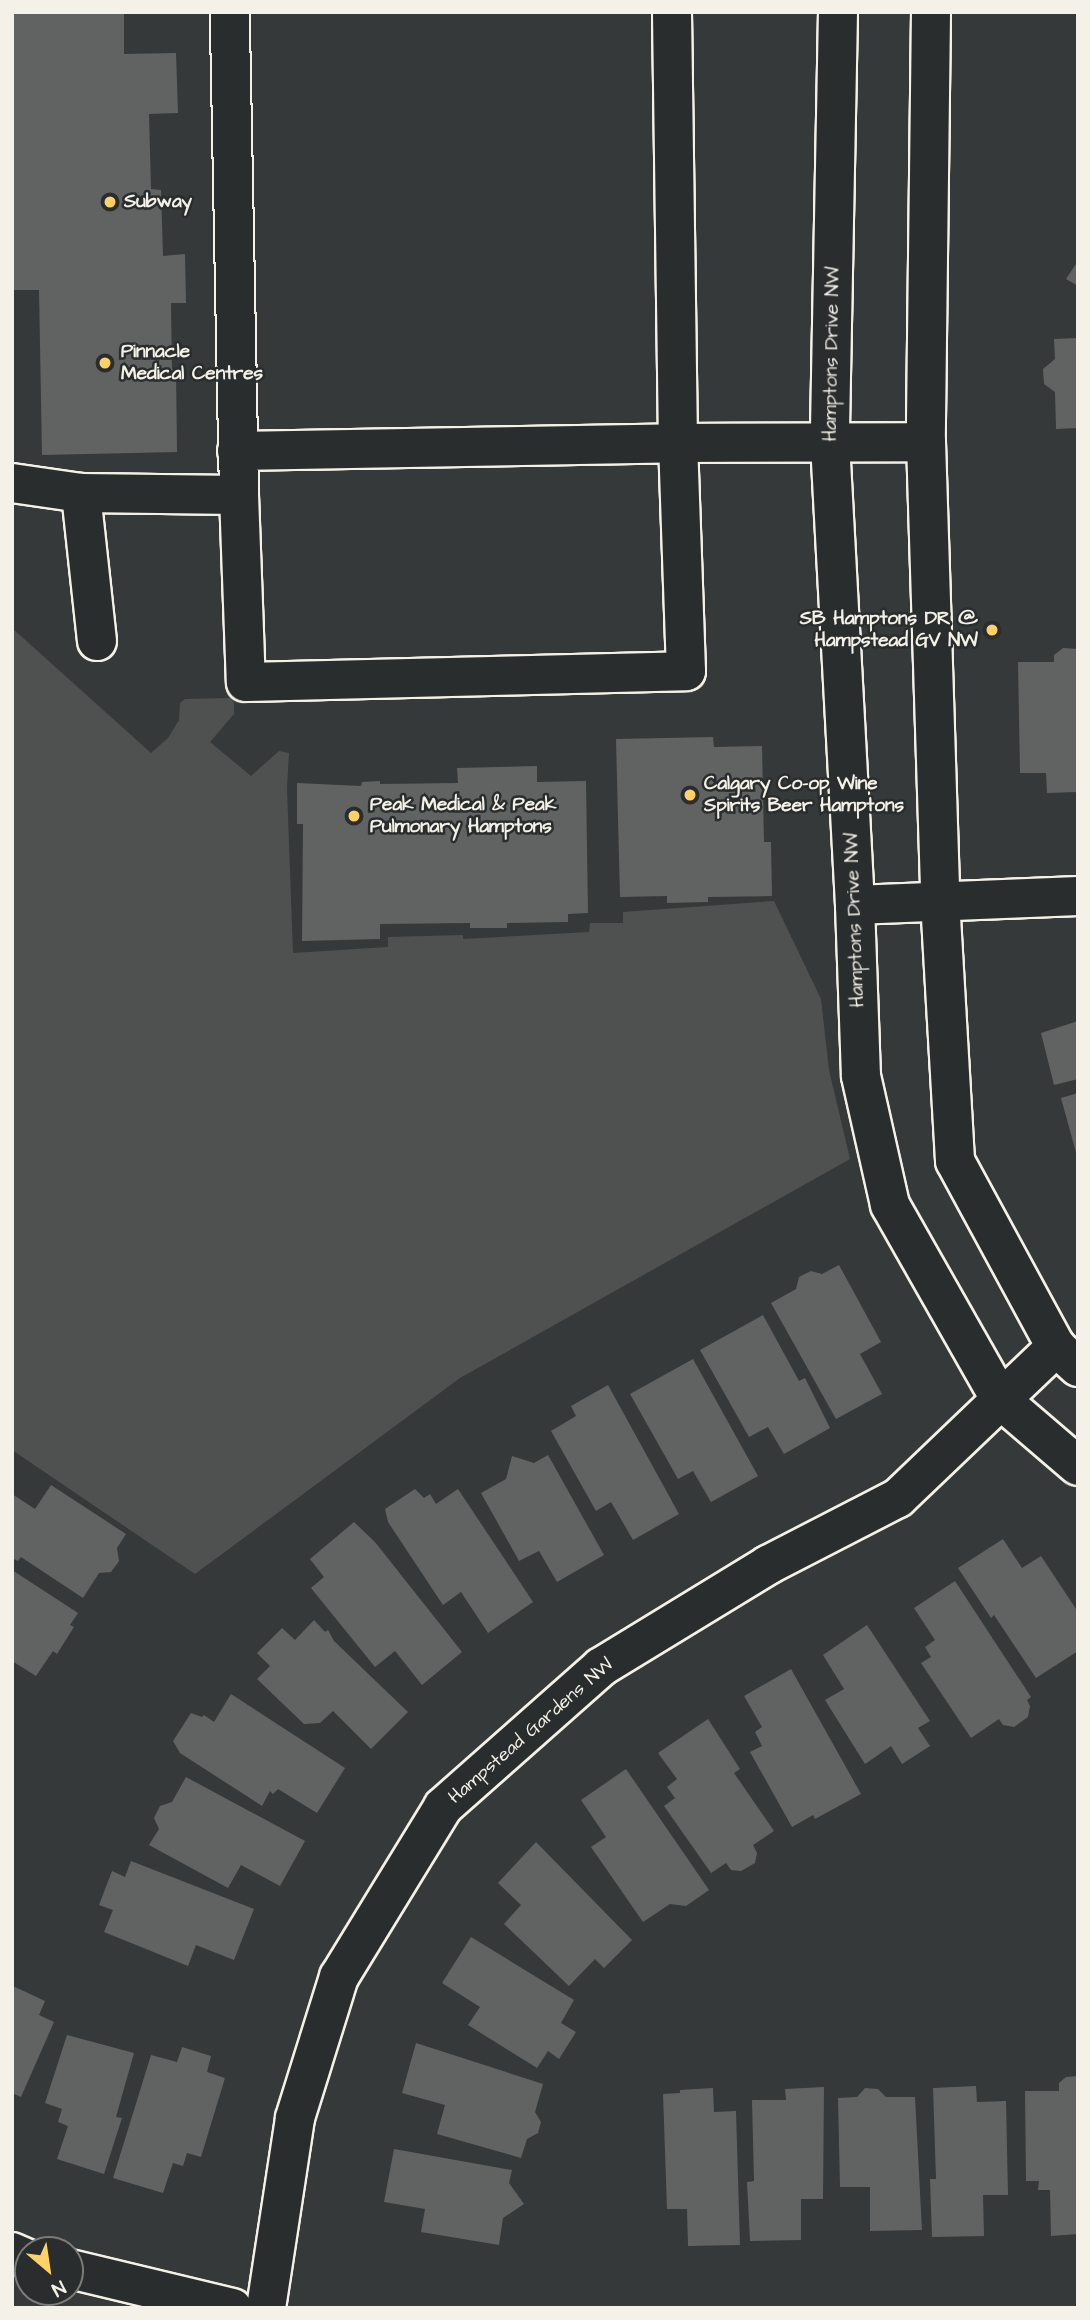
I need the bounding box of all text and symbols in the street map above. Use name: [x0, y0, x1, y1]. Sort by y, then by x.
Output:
place label: Subway: [124, 191, 192, 213]
marker: Subway: [102, 194, 118, 210]
street label: Hamptons Drive NW: [819, 266, 845, 442]
place label: Pinnacle Medical Centres: [121, 341, 263, 385]
marker: Pinnacle Medical Centres: [95, 353, 115, 373]
place label: SB Hamptons DR @ Hampstead GV NW: [800, 608, 978, 652]
marker: SB Hamptons DR @ Hampstead GV NW: [984, 622, 1000, 638]
place label: Calgary Co-op Wine Spirits Beer Hamptons: [704, 773, 904, 817]
marker: Calgary Co-op Wine Spirits Beer Hamptons: [682, 787, 698, 803]
place label: Peak Medical & Peak Pulmonary Hamptons: [370, 794, 556, 838]
marker: Peak Medical & Peak Pulmonary Hamptons: [344, 806, 364, 826]
street label: Hamptons Drive NW: [841, 832, 869, 1008]
street label: Hampstead Gardens NW: [444, 1653, 618, 1809]
north arrow: [14, 2236, 84, 2306]
text: N: [47, 2273, 70, 2303]

